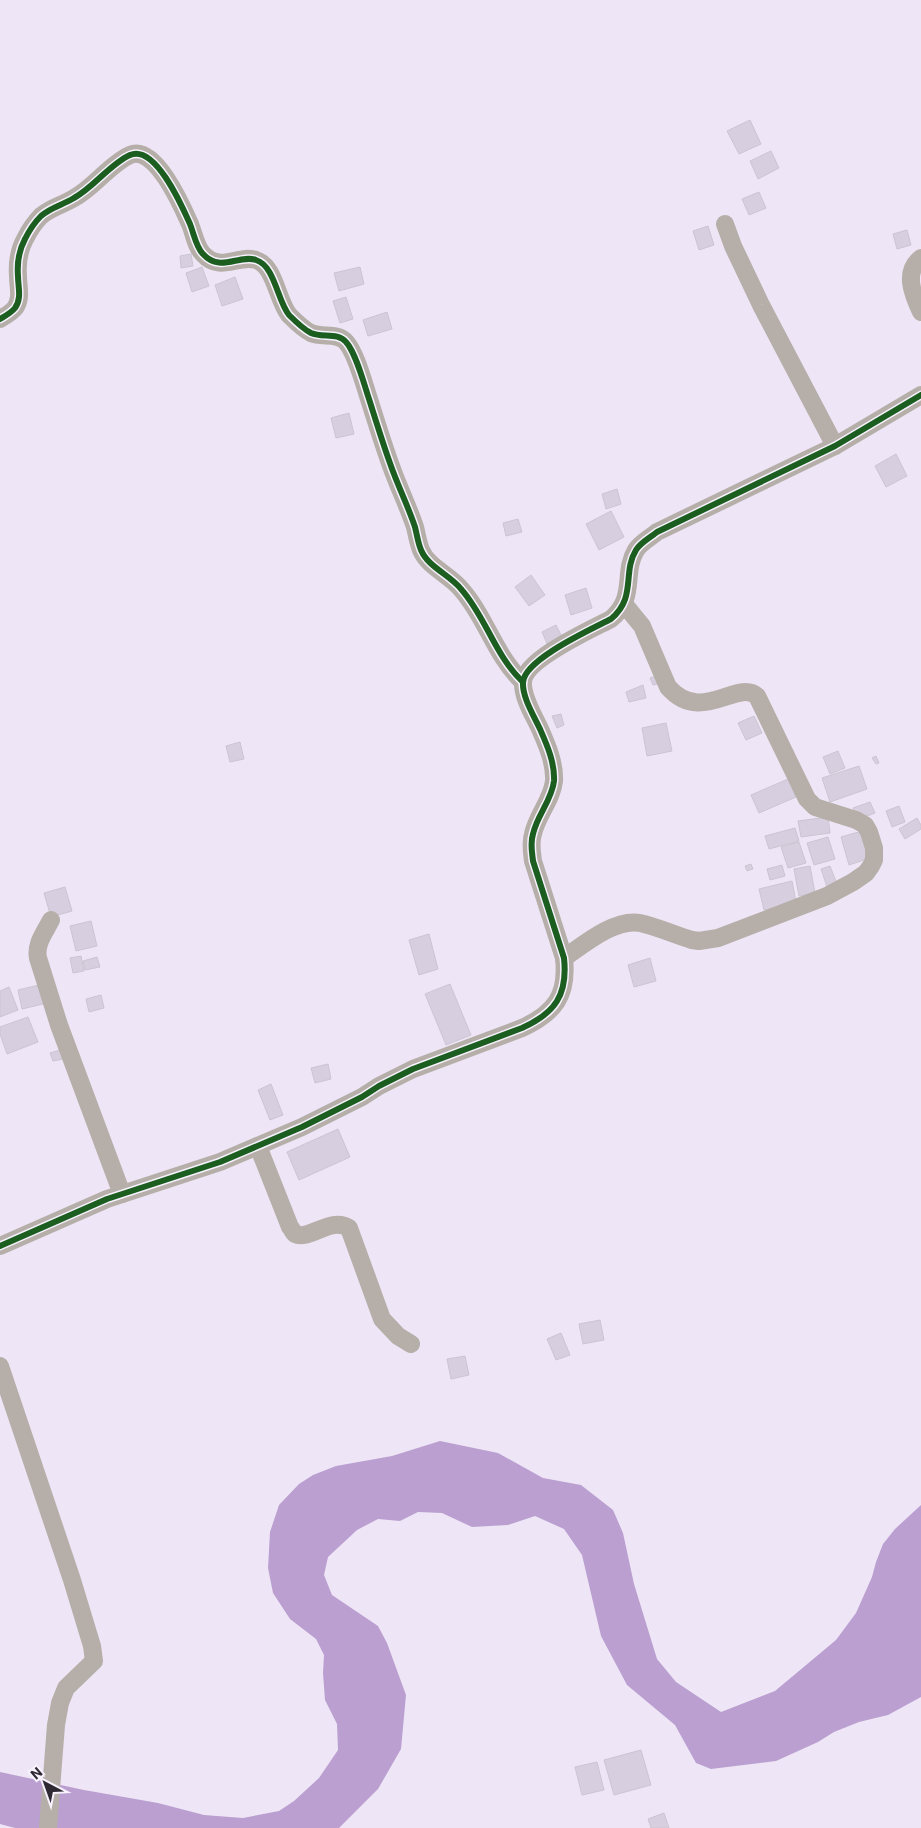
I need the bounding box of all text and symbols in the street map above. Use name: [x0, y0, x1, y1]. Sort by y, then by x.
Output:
north arrow: [20, 1758, 70, 1808]
text: N: [27, 1764, 45, 1782]

